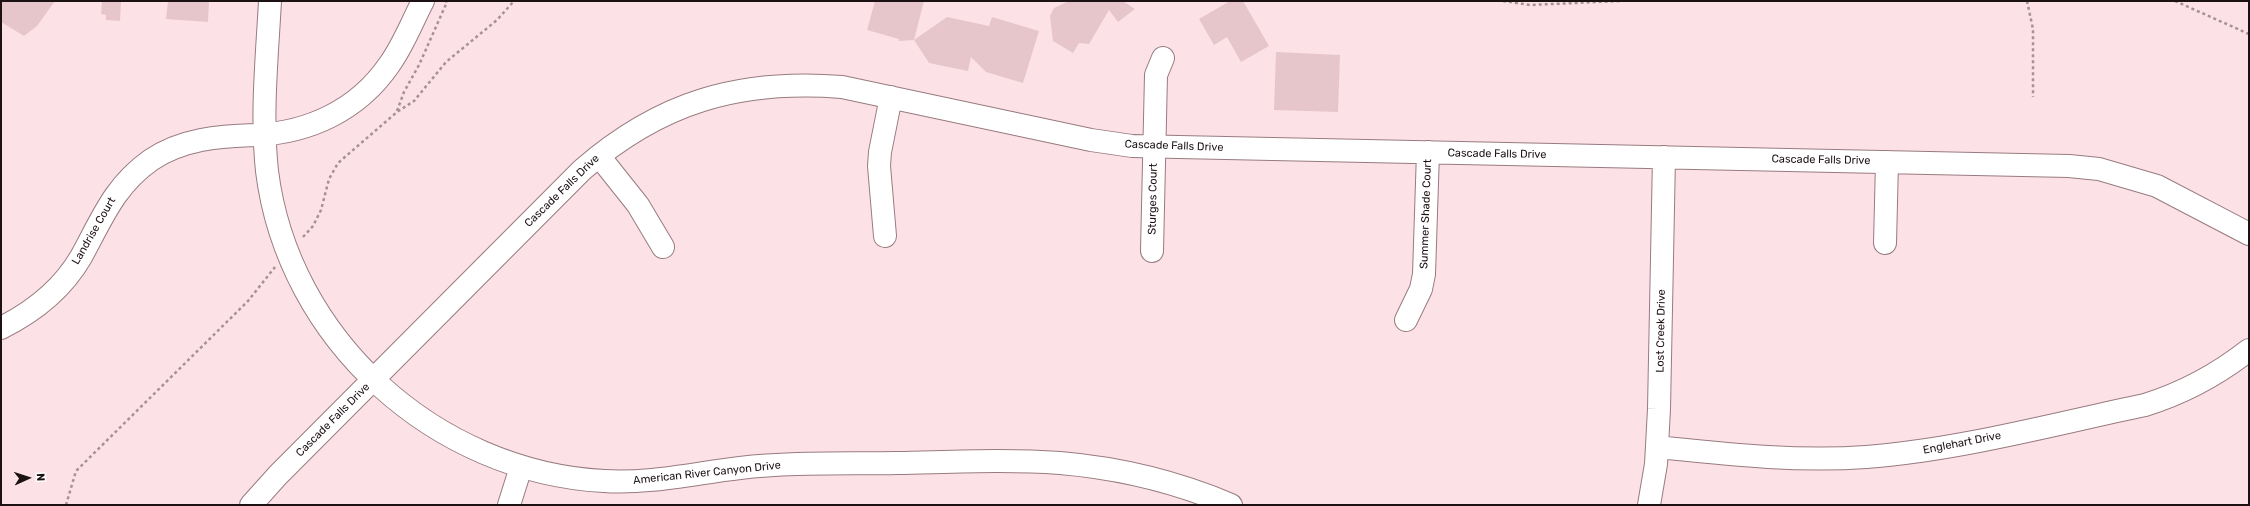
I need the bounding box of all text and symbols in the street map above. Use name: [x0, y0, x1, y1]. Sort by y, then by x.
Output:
street label: Cascade Falls Drive: [1124, 138, 1224, 154]
street label: Cascade Falls Drive: [1447, 147, 1547, 161]
street label: Cascade Falls Drive: [522, 152, 602, 230]
street label: Cascade Falls Drive: [1771, 153, 1871, 167]
street label: Summer Shade Court: [1417, 159, 1435, 269]
street label: Sturges Court: [1146, 163, 1160, 235]
street label: Landrise Court: [69, 195, 119, 267]
street label: Lost Creek Drive: [1654, 289, 1668, 373]
street label: Cascade Falls Drive: [293, 380, 373, 460]
street label: Englehart Drive: [1922, 429, 2002, 457]
north arrow: [8, 458, 48, 498]
street label: American River Canyon Drive: [633, 459, 781, 487]
text: N: [34, 473, 47, 482]

